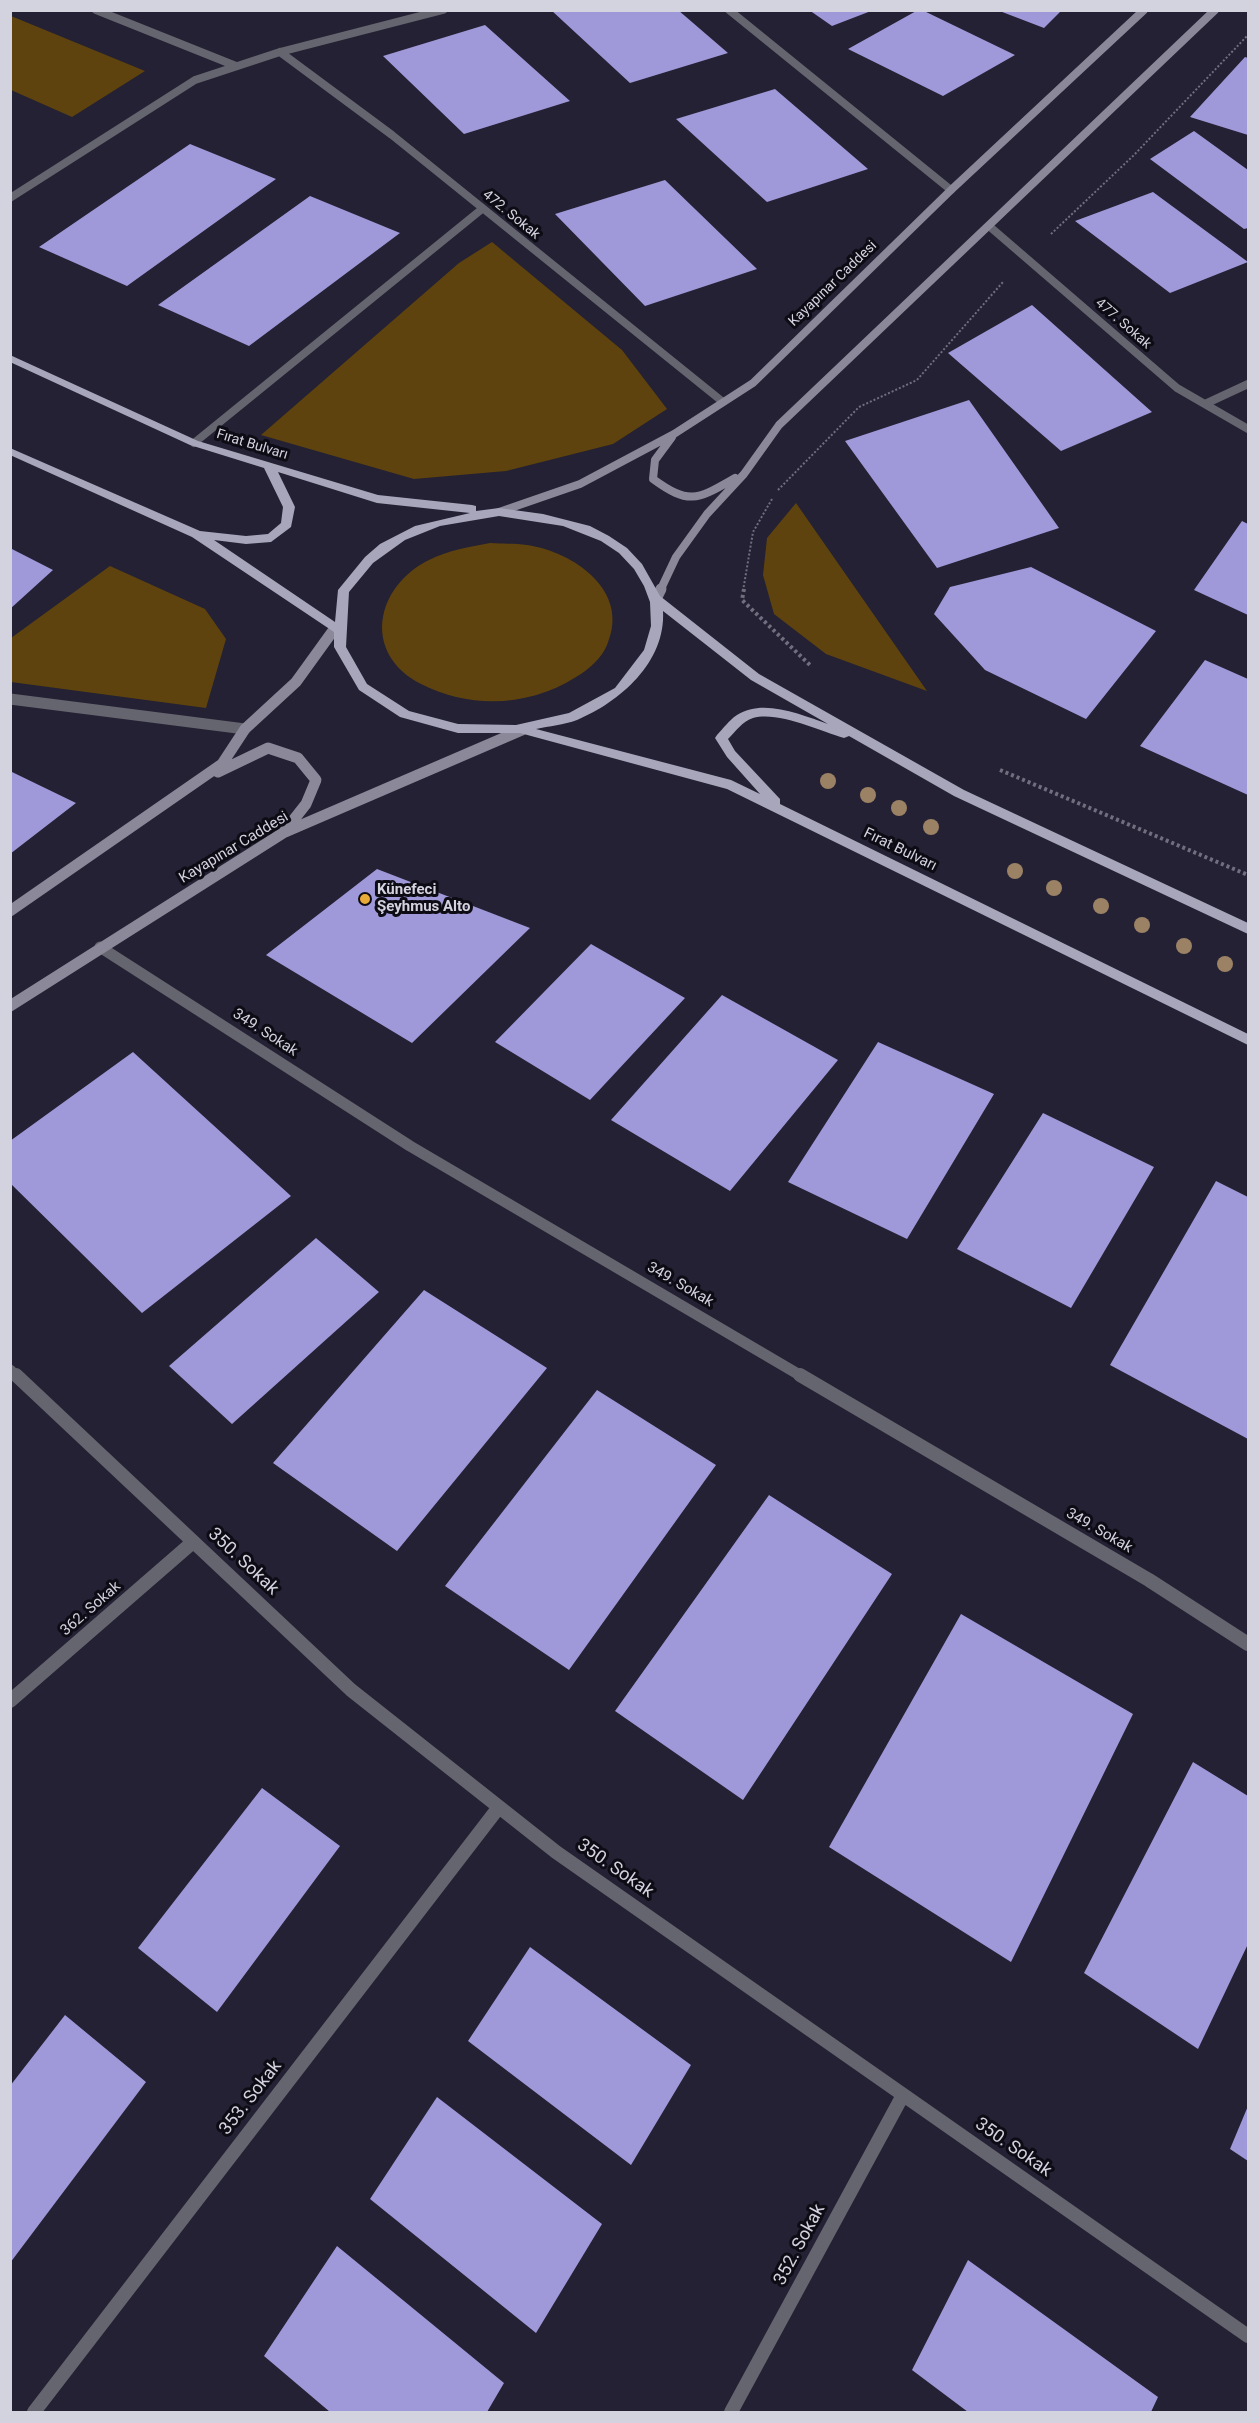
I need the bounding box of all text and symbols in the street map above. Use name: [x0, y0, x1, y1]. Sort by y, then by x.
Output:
street label: 472. Sokak: [479, 187, 543, 243]
street label: Kayapınar Caddesi: [785, 238, 881, 330]
street label: 477. Sokak: [1091, 295, 1155, 353]
street label: Fırat Bulvarı: [214, 426, 290, 464]
street label: Kayapınar Caddesi: [176, 808, 292, 888]
street label: Fırat Bulvarı: [861, 825, 939, 875]
place label: Künefeci Şeyhmus Alto: [377, 881, 470, 916]
marker: Künefeci Şeyhmus Alto: [358, 892, 372, 906]
street label: 349. Sokak: [229, 1005, 301, 1061]
street label: 349. Sokak: [644, 1259, 716, 1311]
street label: 349. Sokak: [1063, 1505, 1135, 1557]
street label: 350. Sokak: [203, 1524, 283, 1600]
street label: 362. Sokak: [57, 1578, 125, 1640]
street label: 350. Sokak: [573, 1835, 657, 1903]
street label: 353. Sokak: [215, 2056, 287, 2140]
street label: 350. Sokak: [971, 2114, 1055, 2182]
street label: 352. Sokak: [770, 2201, 830, 2289]

